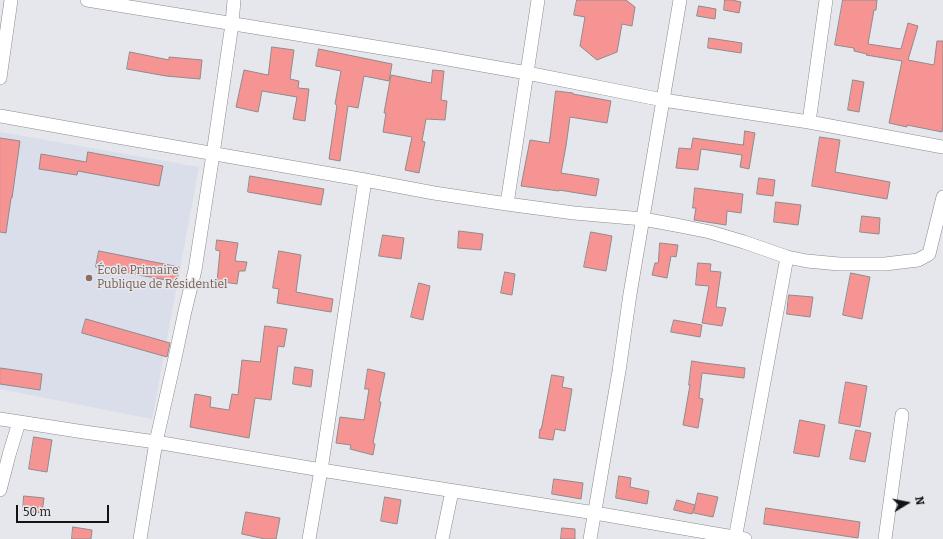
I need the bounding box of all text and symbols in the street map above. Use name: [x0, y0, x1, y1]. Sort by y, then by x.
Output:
place label: École Primaire Publique de Résidentiel: [97, 264, 228, 292]
marker: École Primaire Publique de Résidentiel: [84, 273, 94, 283]
north arrow: [887, 483, 927, 523]
text: N: [912, 496, 926, 506]
scale bar: [18, 497, 111, 523]
text: 50 m: [23, 505, 51, 519]

